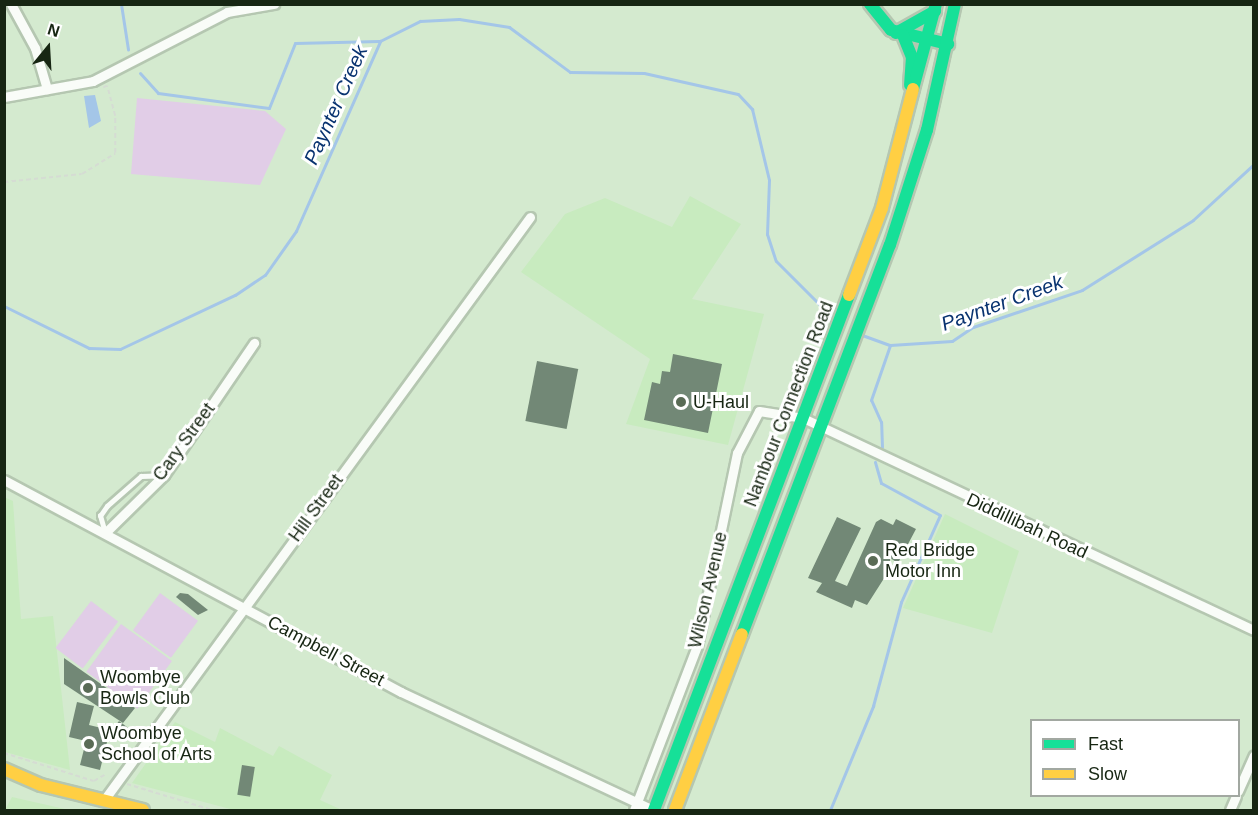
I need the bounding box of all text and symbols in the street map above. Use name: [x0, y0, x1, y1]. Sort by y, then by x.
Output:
north arrow: [18, 18, 78, 78]
text: N: [46, 21, 62, 40]
water label: Paynter Creek: [299, 42, 373, 168]
water label: Paynter Creek: [938, 270, 1066, 336]
street label: Nambour Connection Road: [740, 298, 838, 510]
place label: U-Haul: [693, 391, 749, 413]
marker: U-Haul: [674, 395, 688, 409]
street label: Cary Street: [149, 399, 219, 485]
street label: Hill Street: [284, 470, 348, 546]
street label: Diddillibah Road: [963, 489, 1091, 563]
street label: Wilson Avenue: [684, 529, 732, 651]
place label: Red Bridge Motor Inn: [885, 540, 975, 582]
marker: Red Bridge Motor Inn: [866, 554, 880, 568]
street label: Campbell Street: [264, 611, 388, 691]
place label: Woombye Bowls Club: [100, 667, 190, 710]
marker: Woombye Bowls Club: [81, 681, 95, 695]
legend: [1030, 719, 1240, 797]
place label: Woombye School of Arts: [101, 723, 213, 766]
text: Fast: [1088, 734, 1123, 754]
marker: Woombye School of Arts: [82, 737, 96, 751]
text: Slow: [1088, 764, 1127, 784]

